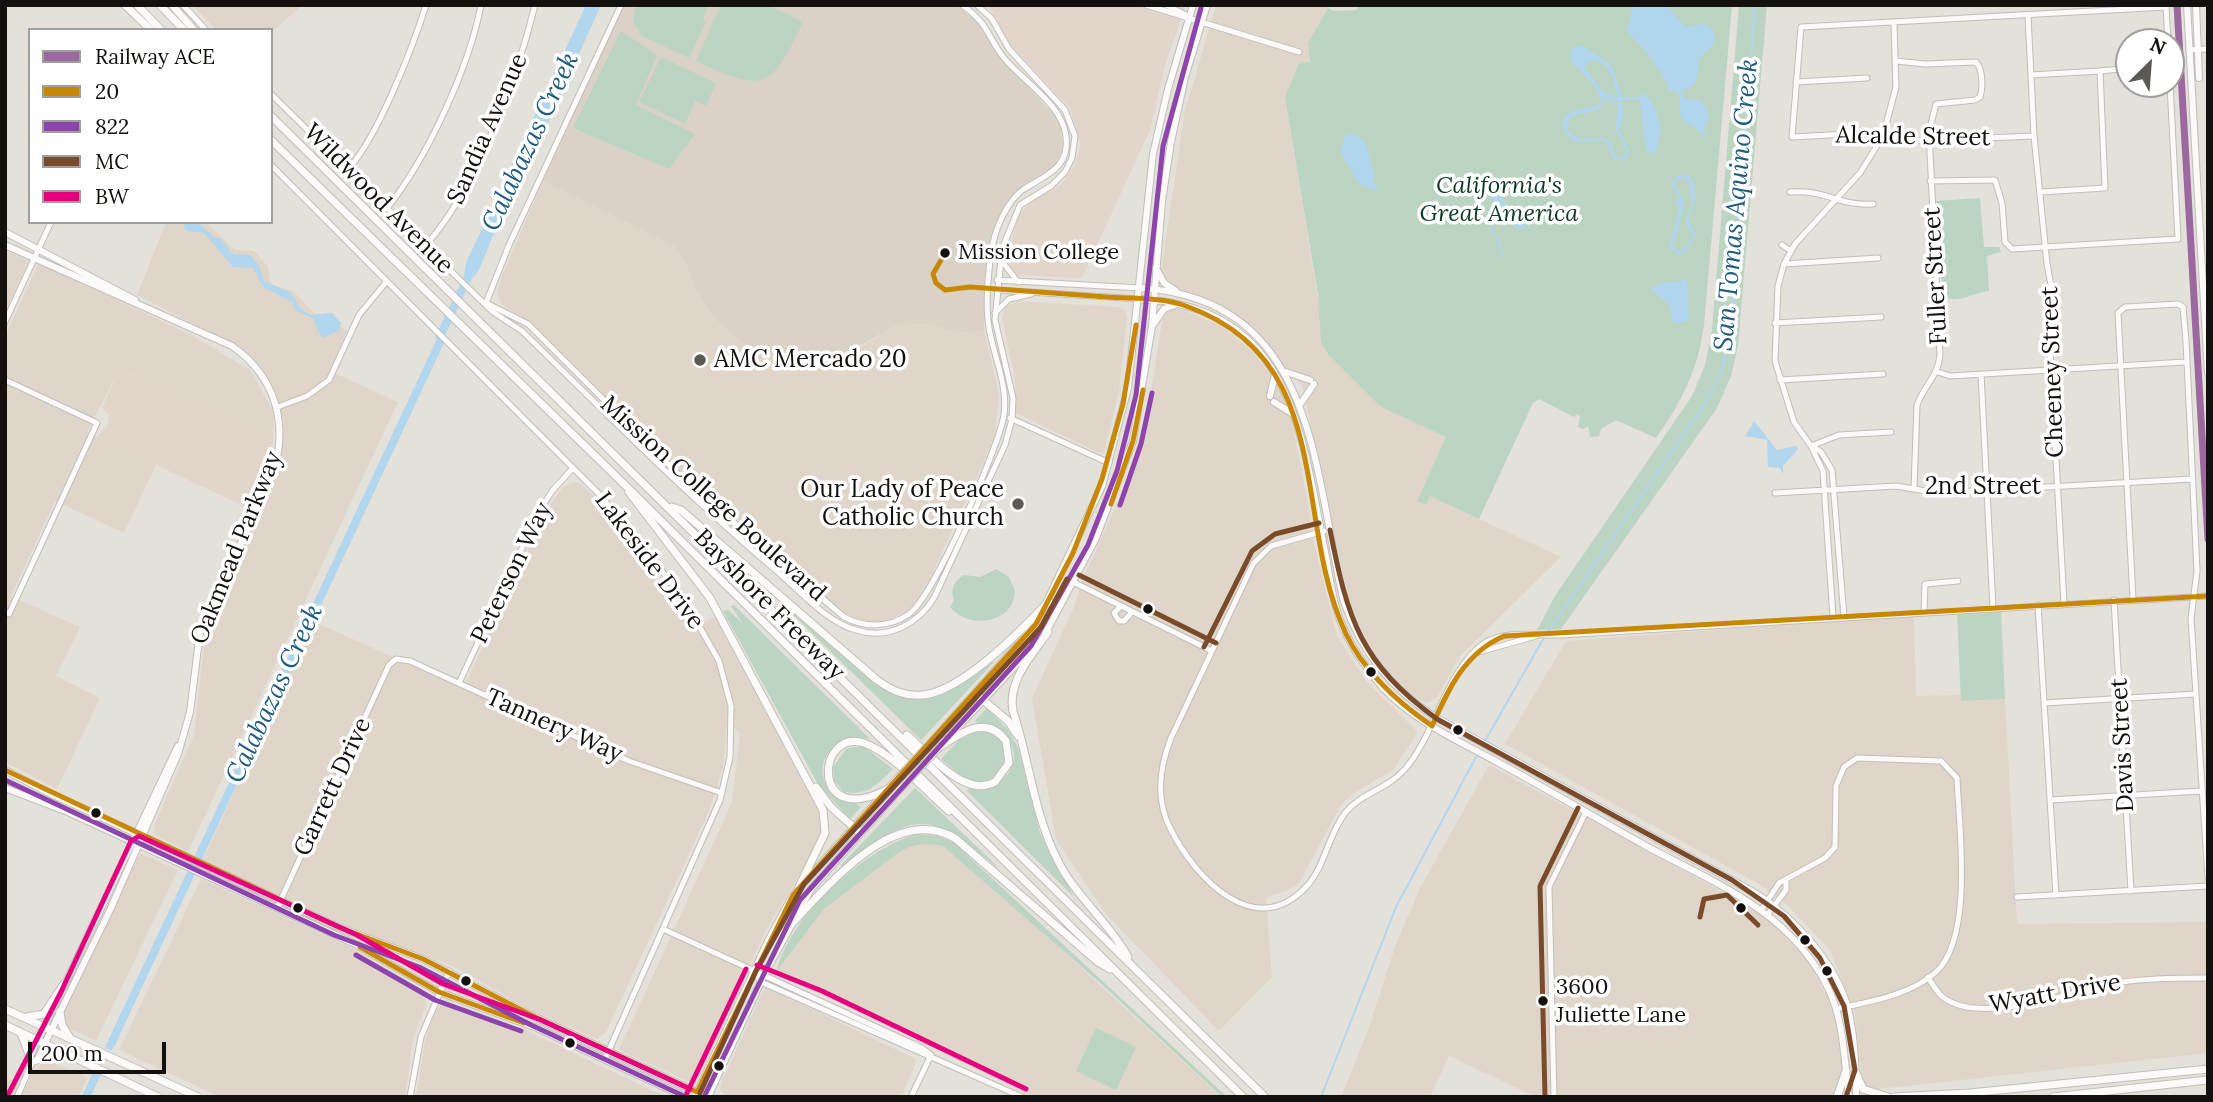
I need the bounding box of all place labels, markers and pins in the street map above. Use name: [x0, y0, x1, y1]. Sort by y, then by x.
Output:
place label: Mission College: [958, 240, 1119, 266]
marker: Mission College: [938, 246, 952, 260]
place label: AMC Mercado 20: [714, 346, 907, 374]
marker: AMC Mercado 20: [692, 352, 708, 368]
place label: Our Lady of Peace Catholic Church: [800, 476, 1004, 532]
marker: Our Lady of Peace Catholic Church: [1010, 496, 1026, 512]
unlabelled marker: [1141, 602, 1155, 616]
unlabelled marker: [1364, 665, 1378, 679]
unlabelled marker: [1451, 723, 1465, 737]
unlabelled marker: [89, 806, 103, 820]
unlabelled marker: [291, 901, 305, 915]
unlabelled marker: [1734, 901, 1748, 915]
unlabelled marker: [1798, 933, 1812, 947]
unlabelled marker: [1820, 964, 1834, 978]
unlabelled marker: [459, 974, 473, 988]
place label: 3600 Juliette Lane: [1556, 975, 1686, 1026]
marker: 3600 Juliette Lane: [1536, 994, 1550, 1008]
unlabelled marker: [563, 1036, 577, 1050]
unlabelled marker: [712, 1059, 726, 1073]

